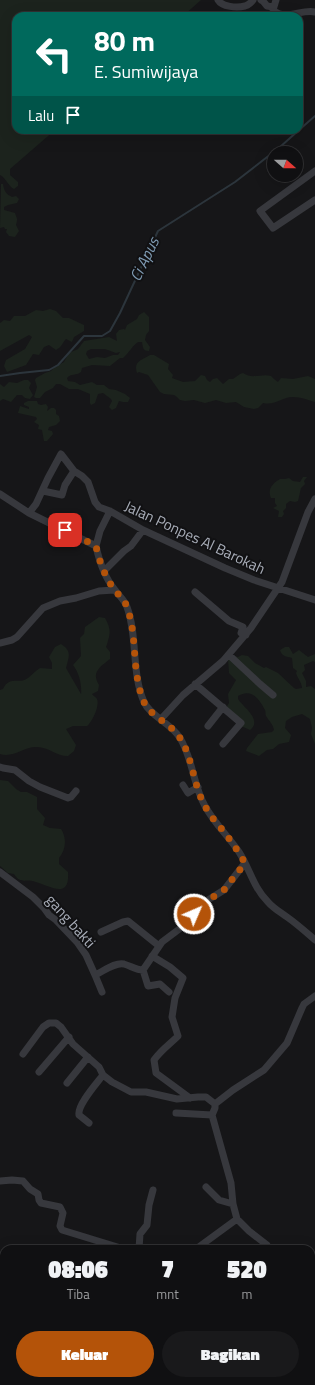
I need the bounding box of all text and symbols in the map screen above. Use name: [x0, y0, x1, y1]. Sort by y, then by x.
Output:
text: 80 m: [94, 19, 155, 62]
icon: left: [28, 28, 80, 80]
text: E. Sumiwijaya: [94, 58, 198, 85]
text: Lalu: [28, 104, 54, 127]
icon: arrive: [62, 104, 84, 126]
north arrow: [267, 146, 303, 182]
map controls: [267, 146, 303, 182]
water label: Ci Apus: [123, 232, 165, 285]
street label: Jalan Ponpes Al Barokah: [121, 494, 269, 580]
pin: [48, 513, 82, 547]
icon: arrive: [54, 519, 76, 541]
street label: gang bakti: [41, 889, 101, 953]
position arrow: [173, 893, 215, 935]
text: 08:06: [48, 1251, 108, 1287]
text: 7: [161, 1251, 174, 1287]
text: 520: [227, 1251, 267, 1287]
text: Tiba: [67, 1284, 90, 1304]
text: mnt: [156, 1284, 179, 1304]
text: m: [241, 1284, 252, 1304]
button: Keluar: [16, 1331, 154, 1377]
button: Bagikan: [162, 1331, 299, 1377]

